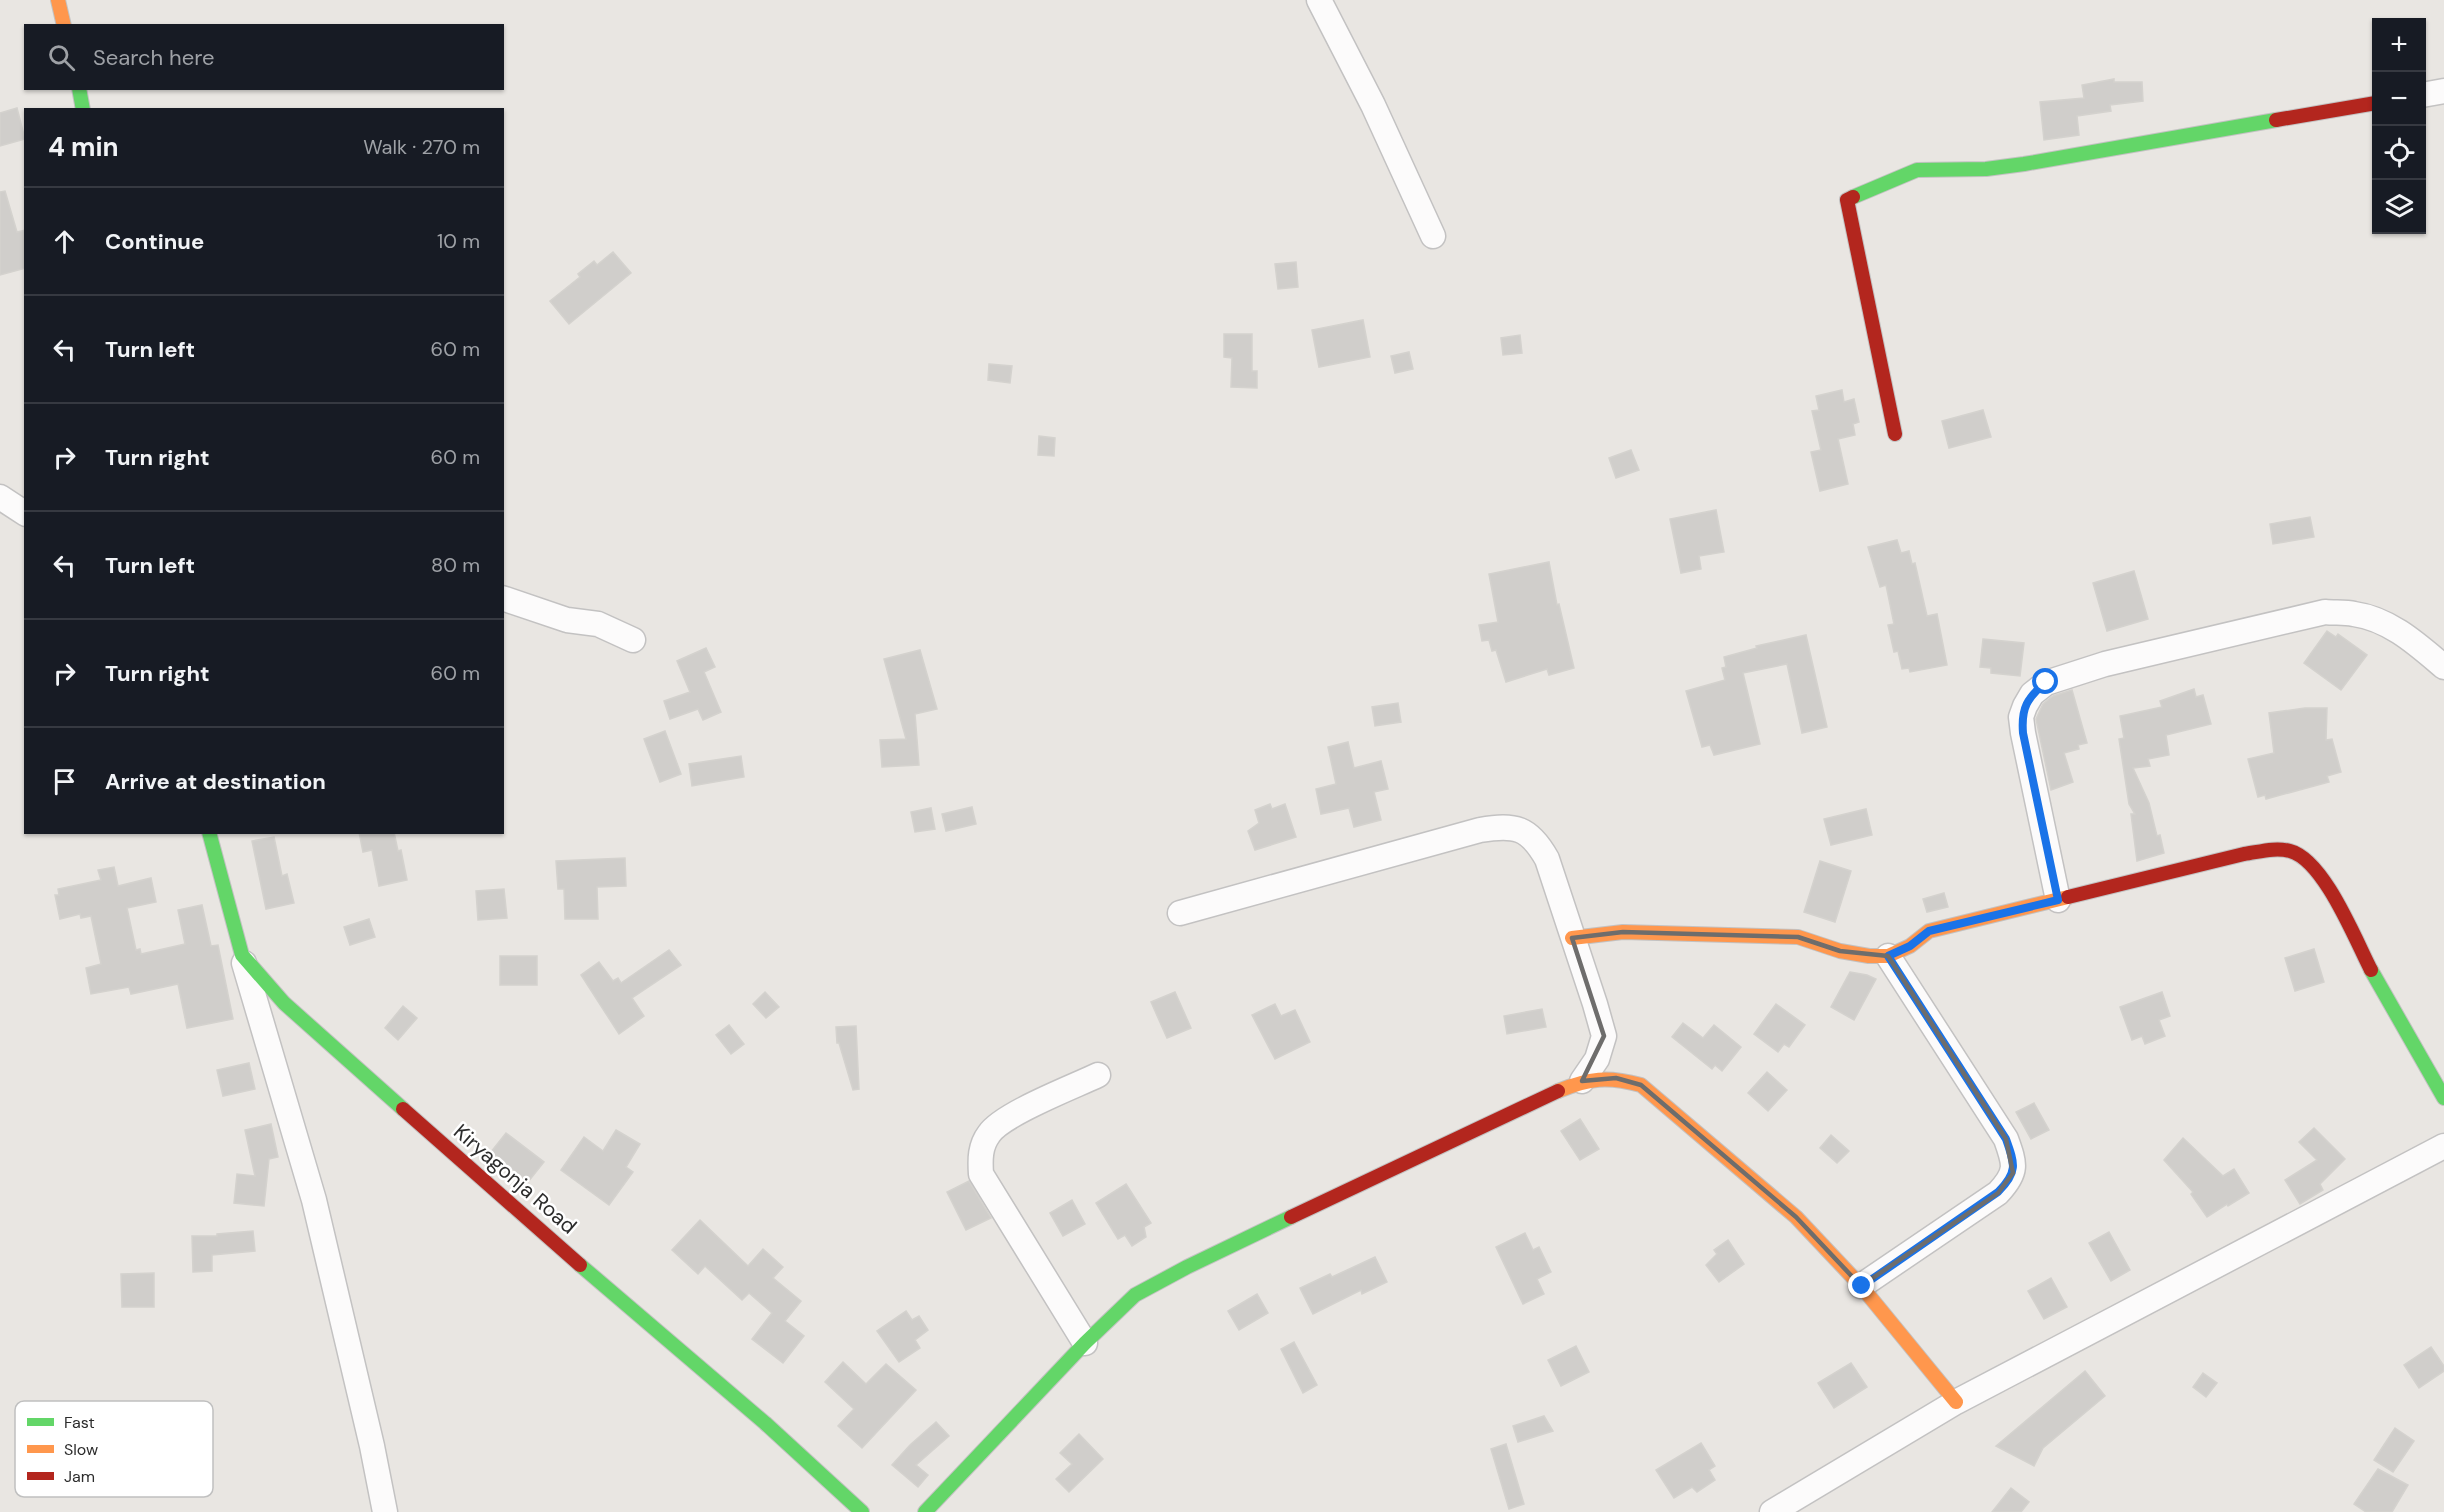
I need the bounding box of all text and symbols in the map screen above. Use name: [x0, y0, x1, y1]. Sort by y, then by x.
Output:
map controls: [2372, 18, 2426, 234]
button: +: [2372, 18, 2426, 72]
search box: [24, 24, 504, 90]
icon: search: [45, 41, 78, 74]
text: Search here: [93, 43, 214, 72]
button: −: [2372, 72, 2426, 126]
button: locate: [2372, 126, 2426, 180]
text: 4 min: [48, 130, 119, 164]
text: Walk · 270 m: [363, 134, 480, 160]
button: layers: [2372, 180, 2426, 234]
icon: ahead: [48, 225, 81, 258]
text: Continue: [105, 227, 204, 256]
text: 10 m: [437, 228, 480, 254]
icon: left: [48, 333, 81, 366]
text: Turn left: [105, 335, 195, 364]
text: 60 m: [431, 336, 480, 362]
icon: right: [48, 441, 81, 474]
text: Turn right: [105, 443, 210, 472]
text: 60 m: [431, 444, 480, 470]
icon: left: [48, 549, 81, 582]
text: Turn left: [105, 551, 195, 580]
text: 80 m: [431, 552, 480, 578]
icon: right: [48, 657, 81, 690]
text: Turn right: [105, 659, 210, 688]
text: 60 m: [431, 660, 480, 686]
route start: [2032, 668, 2058, 694]
icon: arrive: [48, 765, 81, 798]
text: Arrive at destination: [105, 767, 326, 796]
street label: Kiryagonja Road: [448, 1118, 582, 1240]
route end: [1848, 1272, 1874, 1298]
legend: [15, 1401, 213, 1497]
text: Fast: [64, 1412, 95, 1433]
text: Slow: [64, 1439, 98, 1460]
text: Jam: [64, 1466, 95, 1487]

